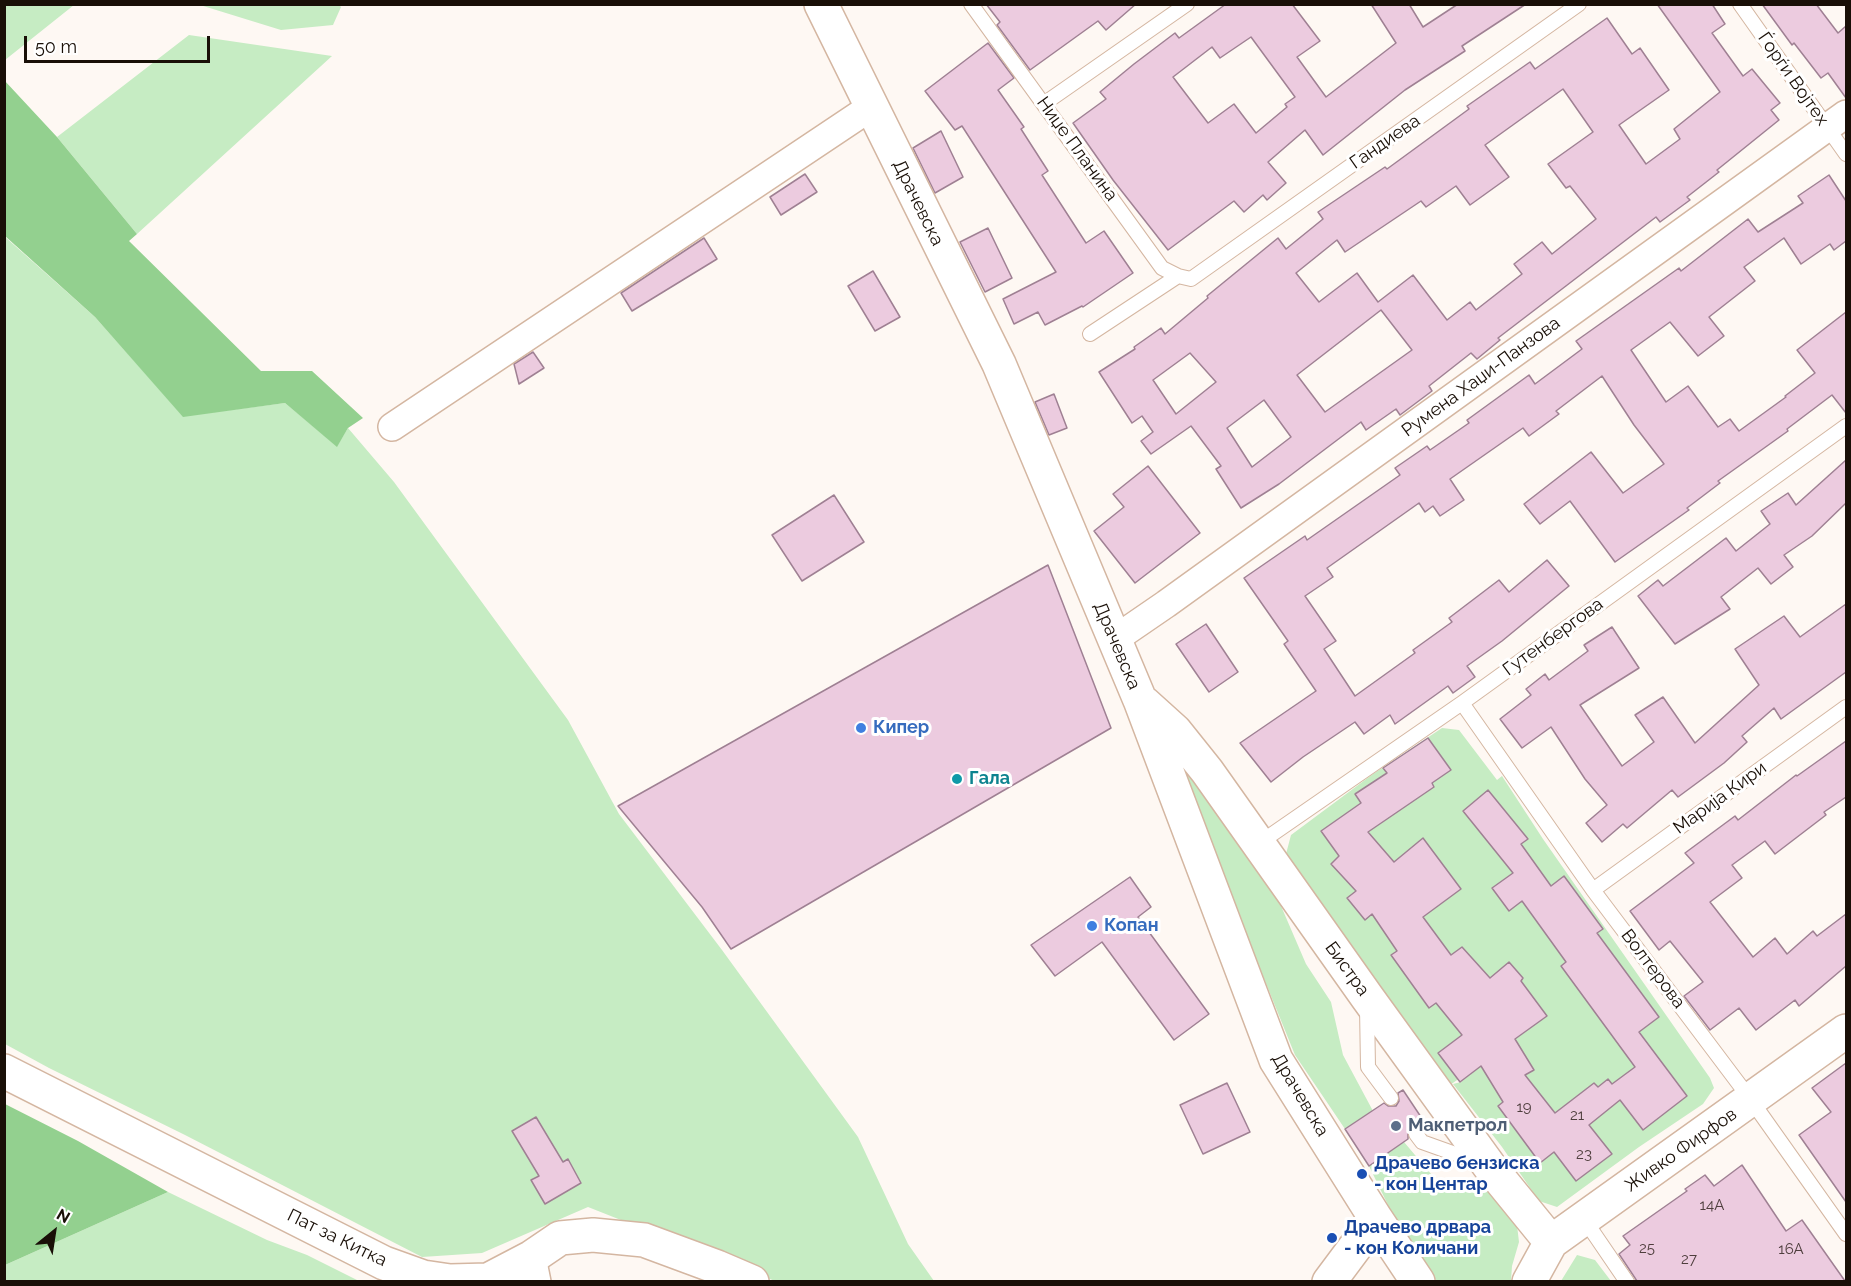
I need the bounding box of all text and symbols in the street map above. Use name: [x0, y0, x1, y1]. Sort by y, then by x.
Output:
scale bar: [27, 24, 213, 62]
street label: Ѓорѓи Војтех: [1753, 28, 1833, 130]
text: 50 m: [35, 36, 77, 57]
street label: Ниџе Планина: [1032, 93, 1122, 205]
street label: Гандиева: [1346, 110, 1424, 174]
street label: Драчевска: [888, 157, 948, 249]
street label: Румена Хаџи-Панзова: [1398, 312, 1564, 442]
street label: Гутенбергова: [1499, 593, 1607, 681]
street label: Драчевска: [1089, 599, 1145, 693]
place label: Кипер: [873, 717, 929, 739]
marker: Кипер: [854, 721, 868, 735]
street label: Марија Кири: [1669, 757, 1771, 839]
place label: Гала: [969, 768, 1010, 790]
marker: Гала: [950, 772, 964, 786]
place label: Копан: [1104, 915, 1159, 937]
marker: Копан: [1085, 919, 1099, 933]
street label: Волтерова: [1616, 925, 1690, 1013]
street label: Бистра: [1320, 938, 1374, 1000]
street label: Драчевска: [1267, 1050, 1333, 1140]
house number: 19: [1516, 1098, 1532, 1116]
street label: Живко Фирфов: [1621, 1103, 1741, 1197]
house number: 21: [1570, 1106, 1584, 1124]
place label: Макпетрол: [1408, 1115, 1507, 1137]
marker: Макпетрол: [1389, 1119, 1403, 1133]
house number: 23: [1576, 1145, 1592, 1163]
place label: Драчево бензиска - кон Центар: [1374, 1153, 1539, 1196]
marker: Драчево бензиска - кон Центар: [1355, 1167, 1369, 1181]
house number: 14А: [1700, 1196, 1724, 1214]
north arrow: [24, 1202, 84, 1262]
text: N: [53, 1205, 73, 1227]
street label: Пат за Китка: [284, 1205, 390, 1271]
place label: Драчево дрвара - кон Количани: [1344, 1217, 1491, 1260]
marker: Драчево дрвара - кон Количани: [1325, 1231, 1339, 1245]
house number: 25: [1639, 1239, 1655, 1257]
house number: 16А: [1778, 1240, 1804, 1258]
house number: 27: [1681, 1250, 1697, 1268]

